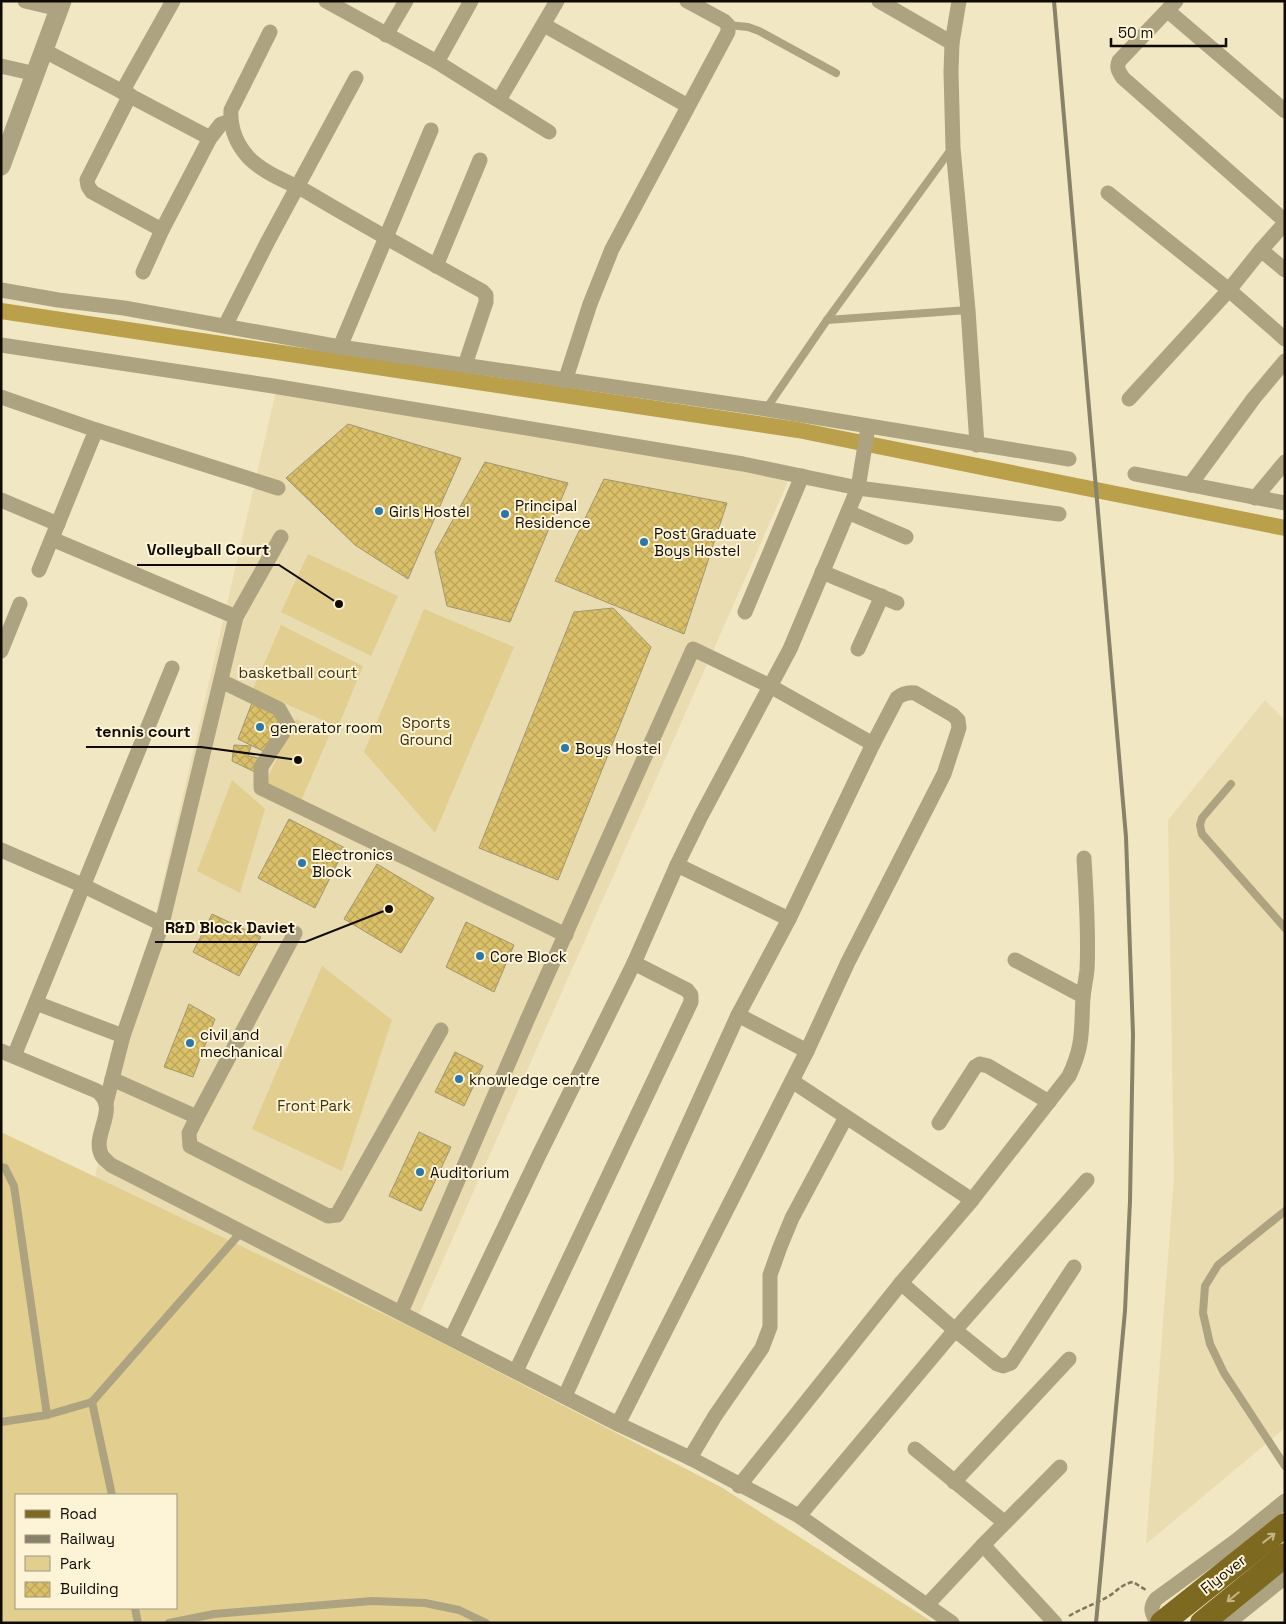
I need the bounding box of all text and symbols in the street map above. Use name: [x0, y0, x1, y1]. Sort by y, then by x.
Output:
scale bar: [1111, 15, 1226, 47]
text: 50 m: [1118, 23, 1153, 42]
place label: Principal Residence: [515, 496, 591, 532]
place label: Girls Hostel: [389, 502, 470, 521]
marker: Girls Hostel: [373, 505, 385, 517]
marker: Principal Residence: [499, 508, 511, 520]
place label: Post Graduate Boys Hostel: [654, 524, 757, 560]
callout: Volleyball Court: [137, 534, 279, 565]
marker: Post Graduate Boys Hostel: [638, 536, 650, 548]
text: Volleyball Court: [147, 539, 269, 560]
park label: basketball court: [239, 663, 357, 682]
park label: Sports Ground: [400, 713, 452, 749]
callout: tennis court: [86, 716, 201, 747]
place label: generator room: [270, 718, 382, 737]
text: tennis court: [95, 721, 191, 742]
marker: generator room: [254, 721, 266, 733]
place label: Boys Hostel: [575, 739, 661, 758]
marker: Boys Hostel: [559, 742, 571, 754]
place label: Electronics Block: [312, 845, 393, 881]
marker: Electronics Block: [296, 857, 308, 869]
callout: R&D Block Daviet: [155, 911, 305, 942]
text: R&D Block Daviet: [165, 917, 295, 938]
place label: Core Block: [490, 947, 567, 966]
marker: Core Block: [474, 950, 486, 962]
place label: civil and mechanical: [200, 1025, 283, 1061]
marker: civil and mechanical: [184, 1037, 196, 1049]
place label: knowledge centre: [469, 1070, 600, 1089]
marker: knowledge centre: [453, 1073, 465, 1085]
park label: Front Park: [277, 1096, 351, 1115]
place label: Auditorium: [430, 1163, 509, 1182]
marker: Auditorium: [414, 1166, 426, 1178]
legend: [15, 1494, 178, 1609]
text: Road: [60, 1504, 97, 1523]
text: Railway: [60, 1529, 115, 1548]
one-way arrow: [1262, 1532, 1275, 1543]
street label: Flyover: [1197, 1550, 1250, 1598]
text: Park: [60, 1554, 91, 1573]
text: Building: [60, 1579, 119, 1598]
one-way arrow: [1227, 1592, 1240, 1603]

